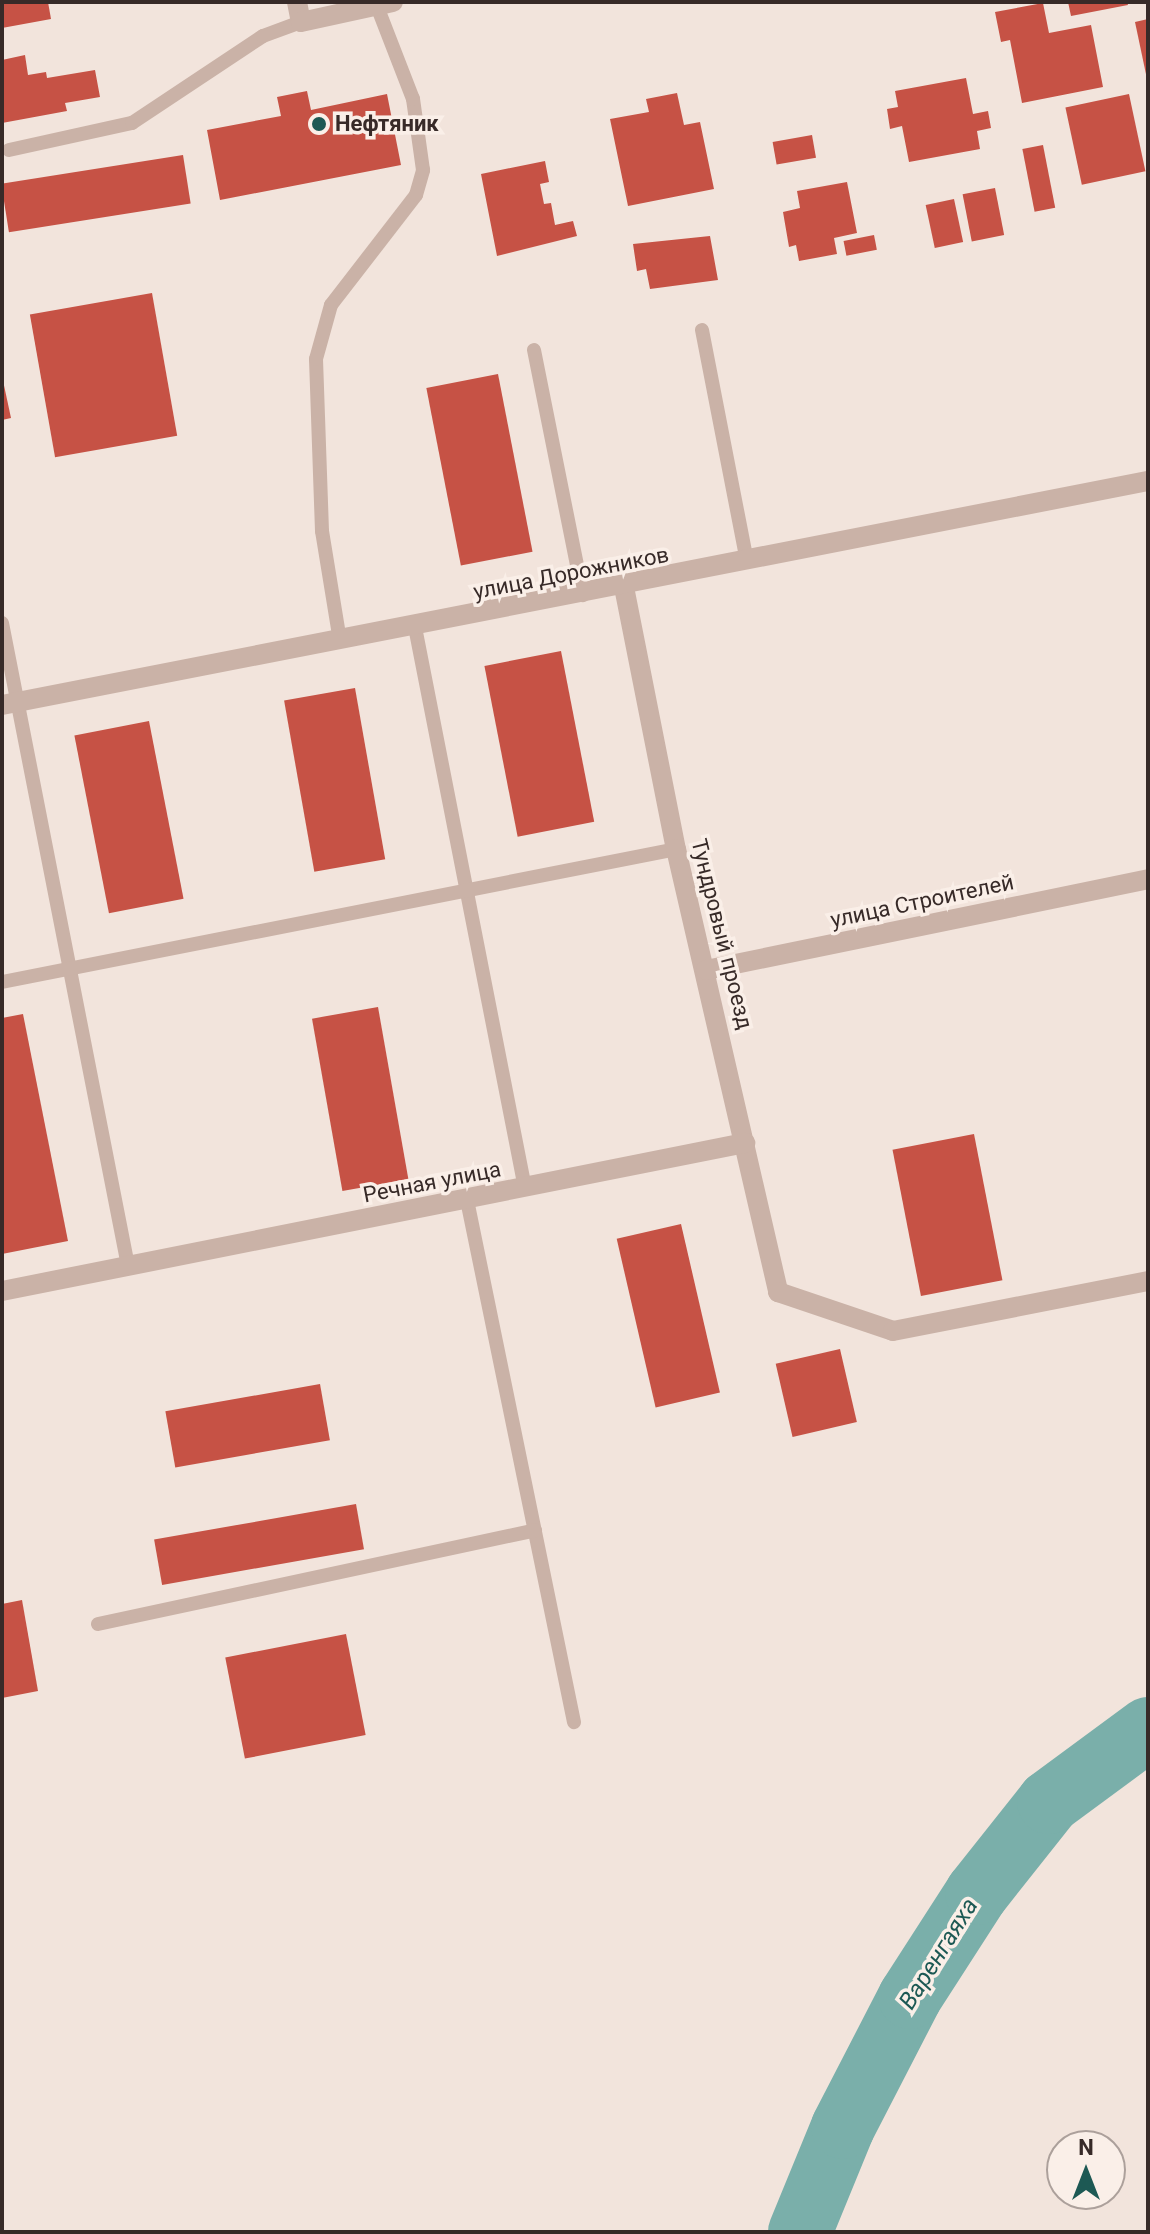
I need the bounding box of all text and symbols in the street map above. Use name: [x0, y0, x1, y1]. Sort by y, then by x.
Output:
place label: Нефтяник: [335, 111, 439, 137]
marker: Нефтяник: [310, 115, 328, 133]
street label: улица Дорожников: [471, 541, 671, 605]
street label: Тундровый проезд: [686, 836, 758, 1032]
street label: улица Строителей: [828, 869, 1016, 933]
street label: Речная улица: [361, 1156, 503, 1208]
water label: Варенгаяха: [894, 1893, 984, 2015]
north arrow: [1046, 2130, 1126, 2210]
text: N: [1078, 2135, 1094, 2160]

